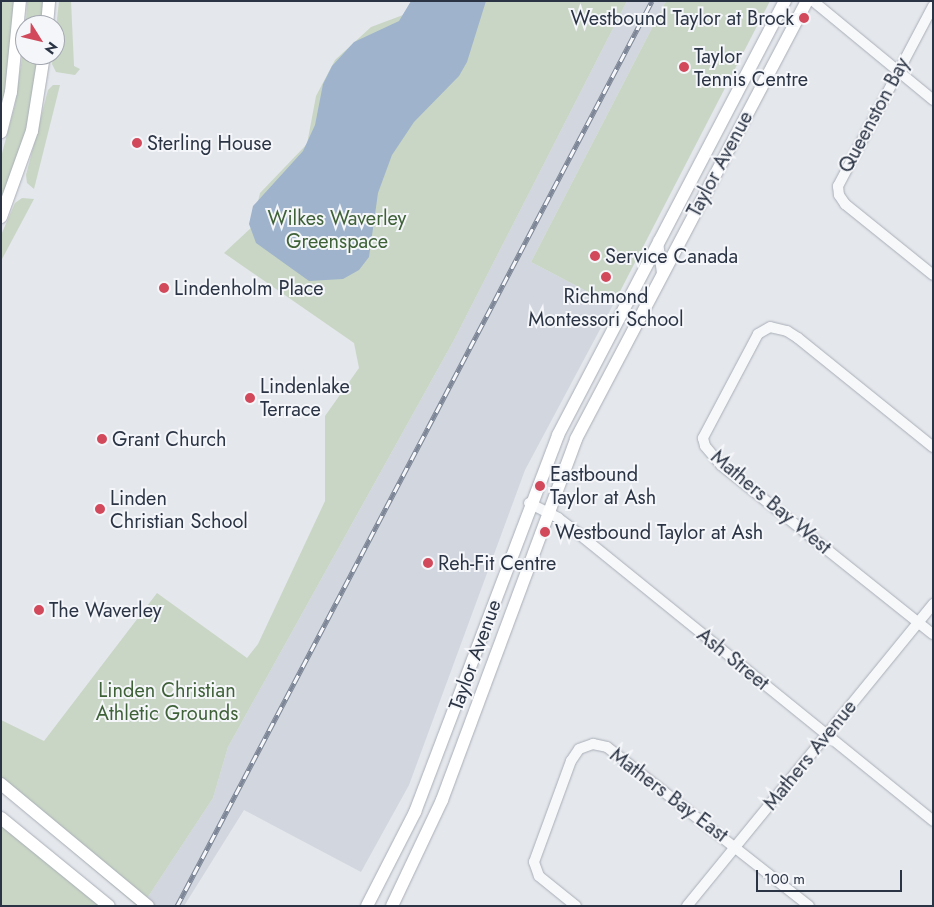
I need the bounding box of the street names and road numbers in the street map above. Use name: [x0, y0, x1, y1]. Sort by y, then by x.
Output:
street label: Queenston Bay: [834, 53, 914, 177]
street label: Taylor Avenue: [682, 107, 758, 221]
street label: Mathers Bay West: [706, 445, 836, 559]
street label: Taylor Avenue: [444, 596, 506, 714]
street label: Ash Street: [692, 623, 774, 695]
street label: Mathers Avenue: [758, 695, 862, 815]
street label: Mathers Bay East: [605, 743, 733, 847]

